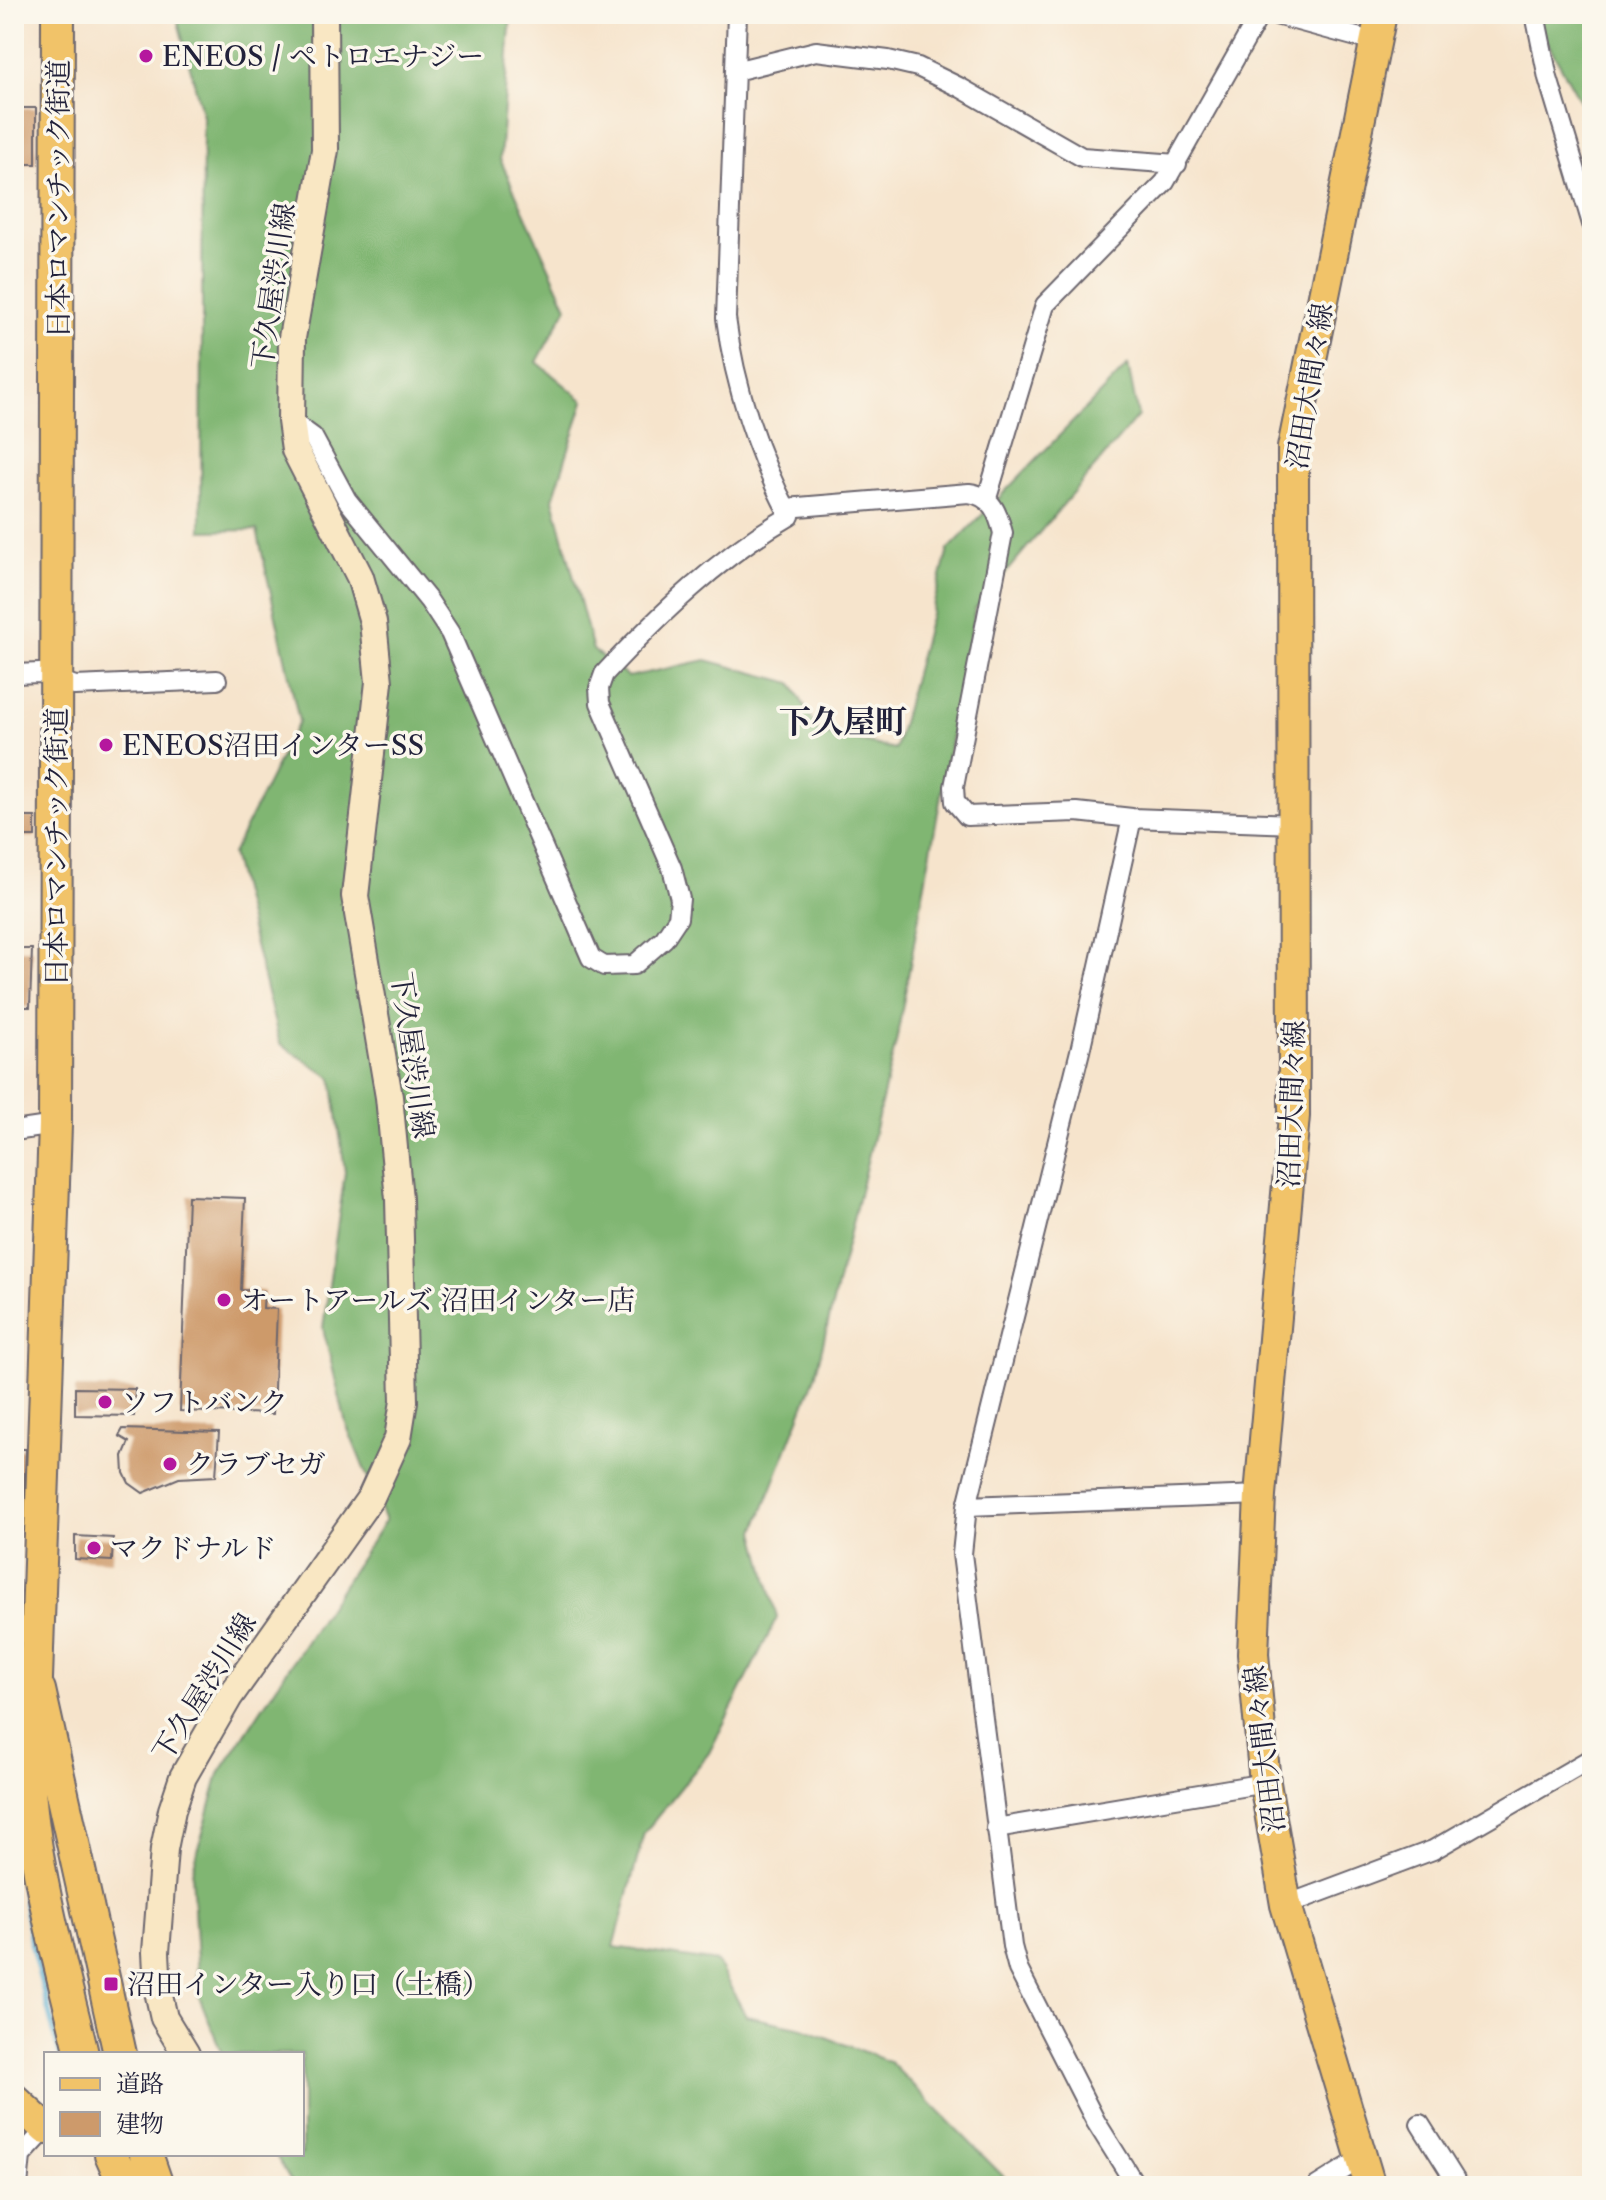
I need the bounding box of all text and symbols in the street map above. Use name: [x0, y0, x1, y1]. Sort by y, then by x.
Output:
place label: ENEOS / ペトロエナジー: [162, 39, 484, 73]
marker: ENEOS / ペトロエナジー: [137, 47, 155, 65]
street label: 日本ロマンチック街道: [41, 59, 75, 339]
street label: 下久屋渋川線: [244, 200, 302, 372]
street label: 沼田大間々線: [1279, 300, 1339, 472]
district label: 下久屋町: [779, 702, 907, 741]
street label: 日本ロマンチック街道: [39, 707, 73, 987]
place label: ENEOS沼田インターSS: [122, 728, 424, 762]
marker: ENEOS沼田インターSS: [97, 736, 115, 754]
street label: 下久屋渋川線: [384, 969, 442, 1141]
street label: 沼田大間々線: [1271, 1019, 1311, 1189]
place label: オートアールズ 沼田インター店: [240, 1283, 635, 1317]
marker: オートアールズ 沼田インター店: [215, 1291, 233, 1309]
place label: ソフトバンク: [121, 1385, 288, 1419]
marker: ソフトバンク: [96, 1393, 114, 1411]
place label: クラブセガ: [186, 1447, 326, 1481]
marker: クラブセガ: [161, 1455, 179, 1473]
place label: マクドナルド: [110, 1531, 277, 1565]
marker: マクドナルド: [85, 1539, 103, 1557]
street label: 下久屋渋川線: [145, 1607, 263, 1767]
street label: 沼田大間々線: [1237, 1664, 1291, 1834]
place label: 沼田インター入り口（土橋）: [127, 1967, 490, 2001]
marker: 沼田インター入り口（土橋）: [102, 1975, 120, 1993]
legend: [44, 2052, 304, 2156]
text: 道路: [116, 2069, 164, 2098]
text: 建物: [116, 2109, 164, 2138]

